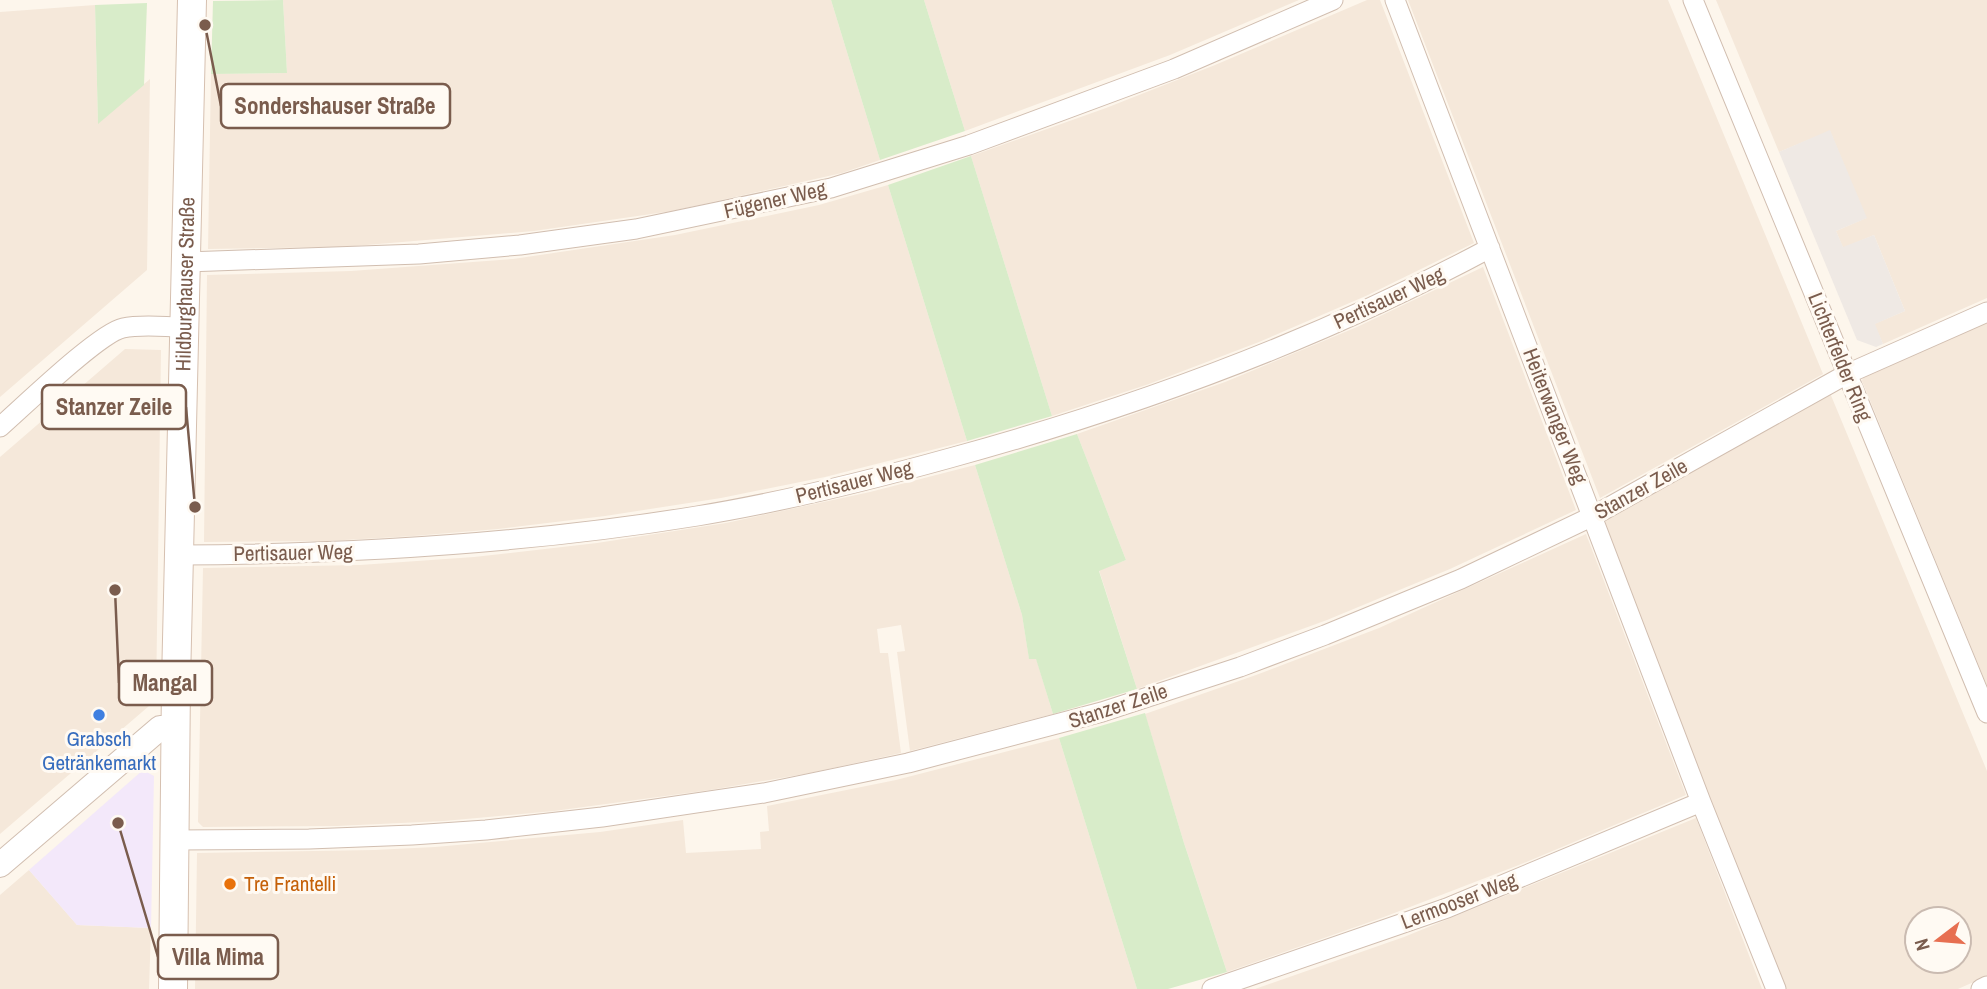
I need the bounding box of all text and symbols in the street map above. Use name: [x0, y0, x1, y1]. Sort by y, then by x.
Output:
callout: Sondershauser Straße: [221, 84, 450, 128]
text: Sondershauser Straße: [234, 90, 436, 121]
street label: Fügener Weg: [721, 174, 829, 225]
street label: Hildburghauser Straße: [168, 197, 201, 372]
street label: Pertisauer Weg: [1329, 259, 1449, 336]
street label: Lichterfelder Ring: [1801, 288, 1880, 426]
street label: Heiterwanger Weg: [1516, 344, 1595, 488]
callout: Stanzer Zeile: [42, 385, 186, 429]
text: Stanzer Zeile: [56, 391, 172, 422]
street label: Stanzer Zeile: [1589, 451, 1693, 526]
street label: Pertisauer Weg: [792, 453, 916, 510]
street label: Pertisauer Weg: [233, 537, 353, 568]
callout: Mangal: [119, 661, 212, 705]
text: Mangal: [133, 667, 197, 698]
street label: Stanzer Zeile: [1065, 676, 1171, 735]
marker: Grabsch Getränkemarkt: [91, 707, 107, 723]
place label: Grabsch Getränkemarkt: [42, 724, 156, 777]
street label: Lermooser Weg: [1397, 865, 1521, 936]
place label: Tre Frantelli: [244, 869, 336, 898]
marker: Tre Frantelli: [222, 876, 238, 892]
north arrow: [1903, 905, 1973, 975]
callout: Villa Mima: [158, 935, 278, 979]
text: N: [1908, 936, 1936, 954]
text: Villa Mima: [172, 941, 264, 972]

